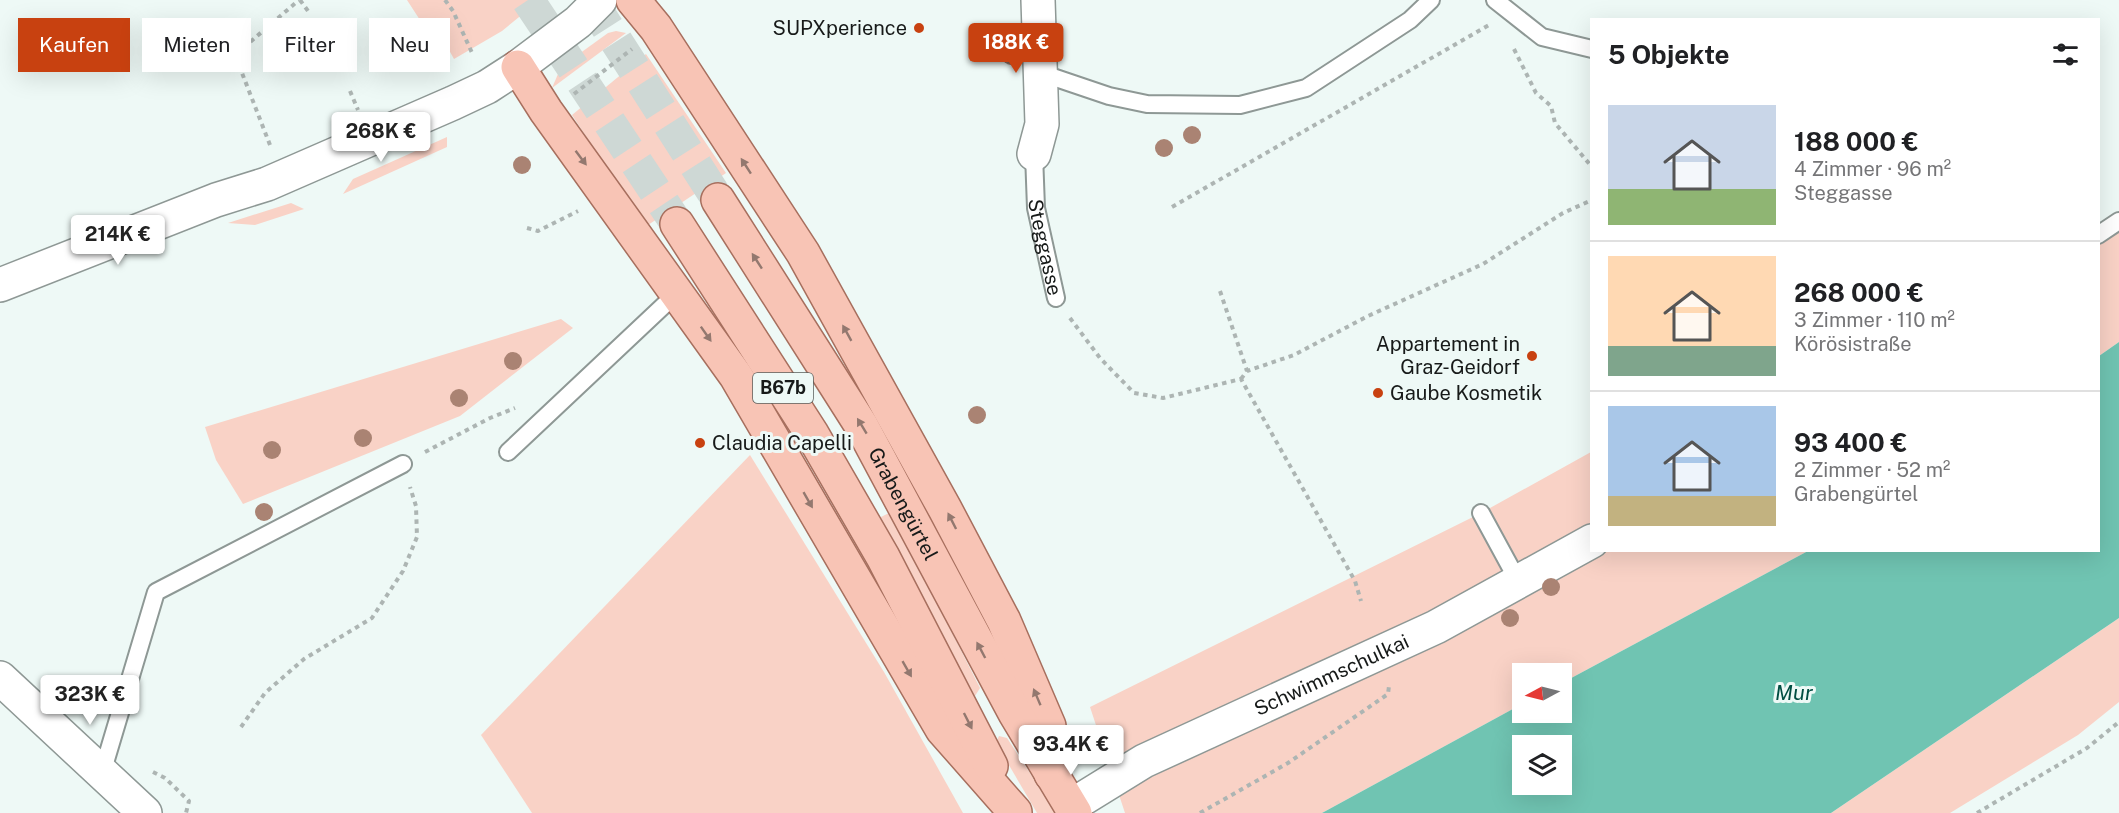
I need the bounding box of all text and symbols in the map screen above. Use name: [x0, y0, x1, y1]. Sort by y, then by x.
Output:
place label: SUPXperience: [773, 16, 907, 40]
chip: Kaufen: [18, 18, 130, 72]
chip: Mieten: [142, 18, 251, 72]
chip: Filter: [263, 18, 357, 72]
chip: Neu: [369, 18, 450, 72]
marker: SUPXperience: [912, 21, 926, 35]
pin: 188K €: [967, 23, 1065, 74]
text: 188K €: [982, 30, 1050, 54]
icon: filters: [2049, 38, 2082, 71]
text: 5 Objekte: [1608, 39, 1730, 70]
pin: 268K €: [332, 112, 430, 163]
text: 268K €: [345, 119, 417, 143]
text: 188 000 €: [1794, 126, 1919, 157]
icon: home: [1656, 129, 1728, 201]
one-way arrow: [575, 150, 587, 166]
text: 4 Zimmer · 96 m²: [1794, 157, 1951, 181]
one-way arrow: [741, 158, 752, 174]
text: Steggasse: [1794, 181, 1893, 205]
street label: Steggasse: [1024, 198, 1067, 298]
pin: 214K €: [69, 215, 167, 266]
text: 214K €: [85, 222, 151, 246]
one-way arrow: [751, 254, 763, 270]
text: 268 000 €: [1794, 277, 1924, 308]
icon: home: [1656, 280, 1728, 352]
text: 3 Zimmer · 110 m²: [1794, 308, 1955, 332]
one-way arrow: [842, 325, 853, 341]
one-way arrow: [700, 326, 712, 342]
place label: Appartement in Graz-Geidorf: [1376, 332, 1520, 379]
text: Körösistraße: [1794, 332, 1912, 356]
marker: Appartement in Graz-Geidorf: [1525, 349, 1539, 363]
road number: B67b: [753, 373, 813, 403]
place label: Gaube Kosmetik: [1390, 381, 1542, 405]
marker: Gaube Kosmetik: [1371, 386, 1385, 400]
one-way arrow: [856, 418, 867, 434]
text: 93 400 €: [1794, 427, 1908, 458]
icon: home: [1656, 430, 1728, 502]
place label: Claudia Capelli: [712, 431, 852, 455]
marker: Claudia Capelli: [693, 436, 707, 450]
street label: Grabengürtel: [863, 443, 943, 564]
text: 2 Zimmer · 52 m²: [1794, 458, 1950, 482]
text: Grabengürtel: [1794, 482, 1918, 506]
one-way arrow: [803, 492, 813, 509]
one-way arrow: [947, 513, 957, 530]
street label: Schwimmschulkai: [1250, 629, 1413, 721]
one-way arrow: [976, 641, 986, 658]
one-way arrow: [901, 661, 912, 677]
north arrow: [1512, 663, 1572, 723]
map controls: [1512, 663, 1572, 795]
pin: 323K €: [41, 675, 139, 726]
water label: Mur: [1775, 680, 1814, 705]
text: 323K €: [54, 682, 126, 706]
one-way arrow: [1031, 688, 1041, 706]
one-way arrow: [963, 712, 972, 729]
pin: 93.4K €: [1016, 725, 1126, 776]
text: 93.4K €: [1033, 732, 1109, 756]
button: layers: [1512, 735, 1572, 795]

